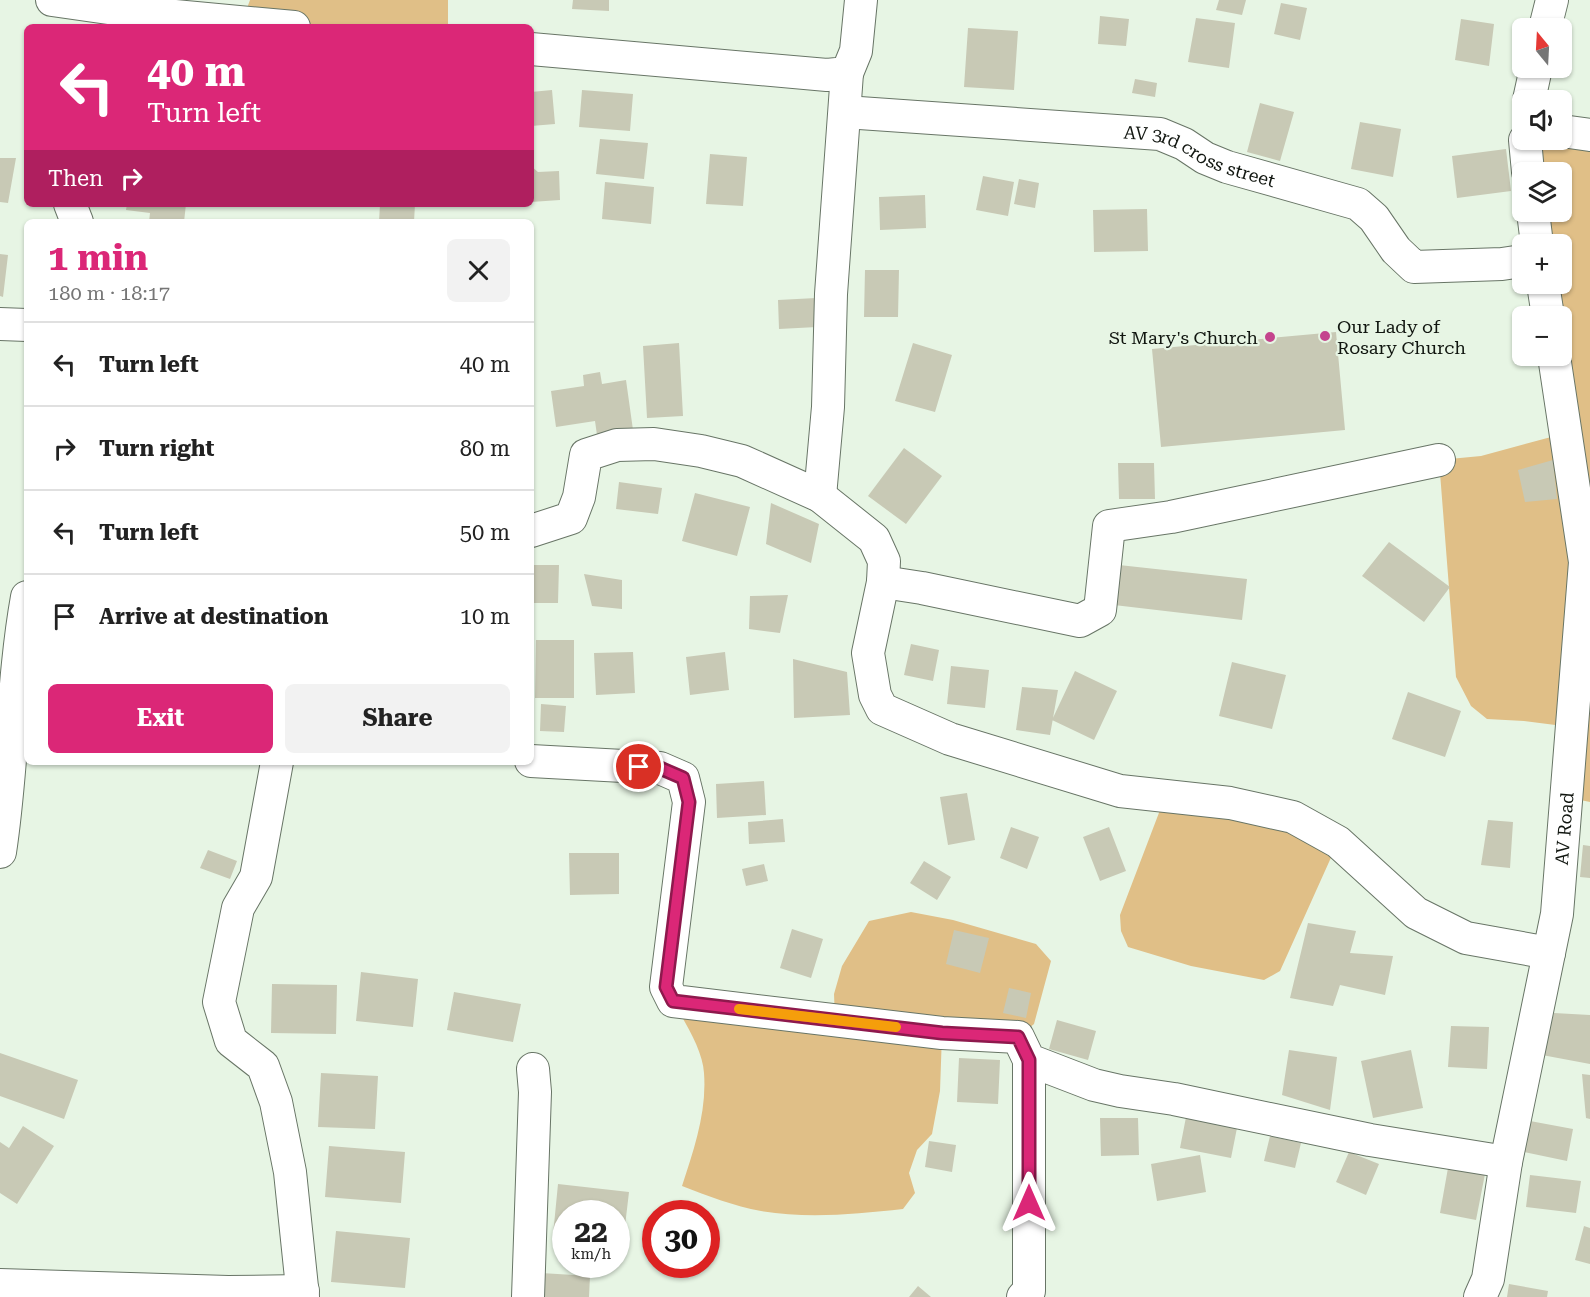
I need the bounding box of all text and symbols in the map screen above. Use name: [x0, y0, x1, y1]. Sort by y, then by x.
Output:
north arrow: [1512, 18, 1572, 78]
map controls: [1512, 18, 1572, 366]
text: 40 m: [147, 47, 245, 96]
icon: left: [48, 48, 126, 126]
button: sound: [1512, 90, 1572, 150]
text: Turn left: [147, 97, 261, 129]
street label: AV 3rd cross street: [1123, 121, 1278, 191]
icon: right: [115, 162, 148, 195]
button: layers: [1512, 162, 1572, 222]
text: Then: [48, 166, 103, 191]
button: +: [1512, 234, 1572, 294]
text: 1 min: [48, 237, 148, 279]
button: close: [447, 239, 510, 302]
text: 180 m · 18:17: [48, 281, 170, 305]
button: −: [1512, 306, 1572, 366]
place label: Our Lady of Rosary Church: [1337, 316, 1466, 358]
place label: St Mary's Church: [1109, 327, 1258, 348]
marker: Our Lady of Rosary Church: [1318, 329, 1332, 343]
marker: St Mary's Church: [1263, 330, 1277, 344]
icon: left: [48, 348, 81, 381]
text: Turn left: [99, 352, 199, 377]
text: 40 m: [460, 352, 510, 377]
icon: right: [48, 432, 81, 465]
text: Turn right: [99, 436, 214, 461]
text: 80 m: [460, 436, 510, 461]
icon: left: [48, 516, 81, 549]
text: Turn left: [99, 520, 199, 545]
text: 50 m: [460, 520, 510, 545]
icon: arrive: [48, 600, 81, 633]
text: Arrive at destination: [99, 604, 328, 629]
text: 10 m: [460, 604, 510, 629]
button: Exit: [48, 684, 273, 753]
button: Share: [285, 684, 510, 753]
pin: [613, 741, 664, 792]
icon: arrive: [622, 750, 655, 783]
street label: AV Road: [1550, 791, 1577, 866]
position arrow: [997, 1171, 1061, 1235]
speed limit sign: 30: [642, 1200, 720, 1278]
text: 22: [574, 1214, 608, 1249]
text: km/h: [571, 1245, 611, 1263]

